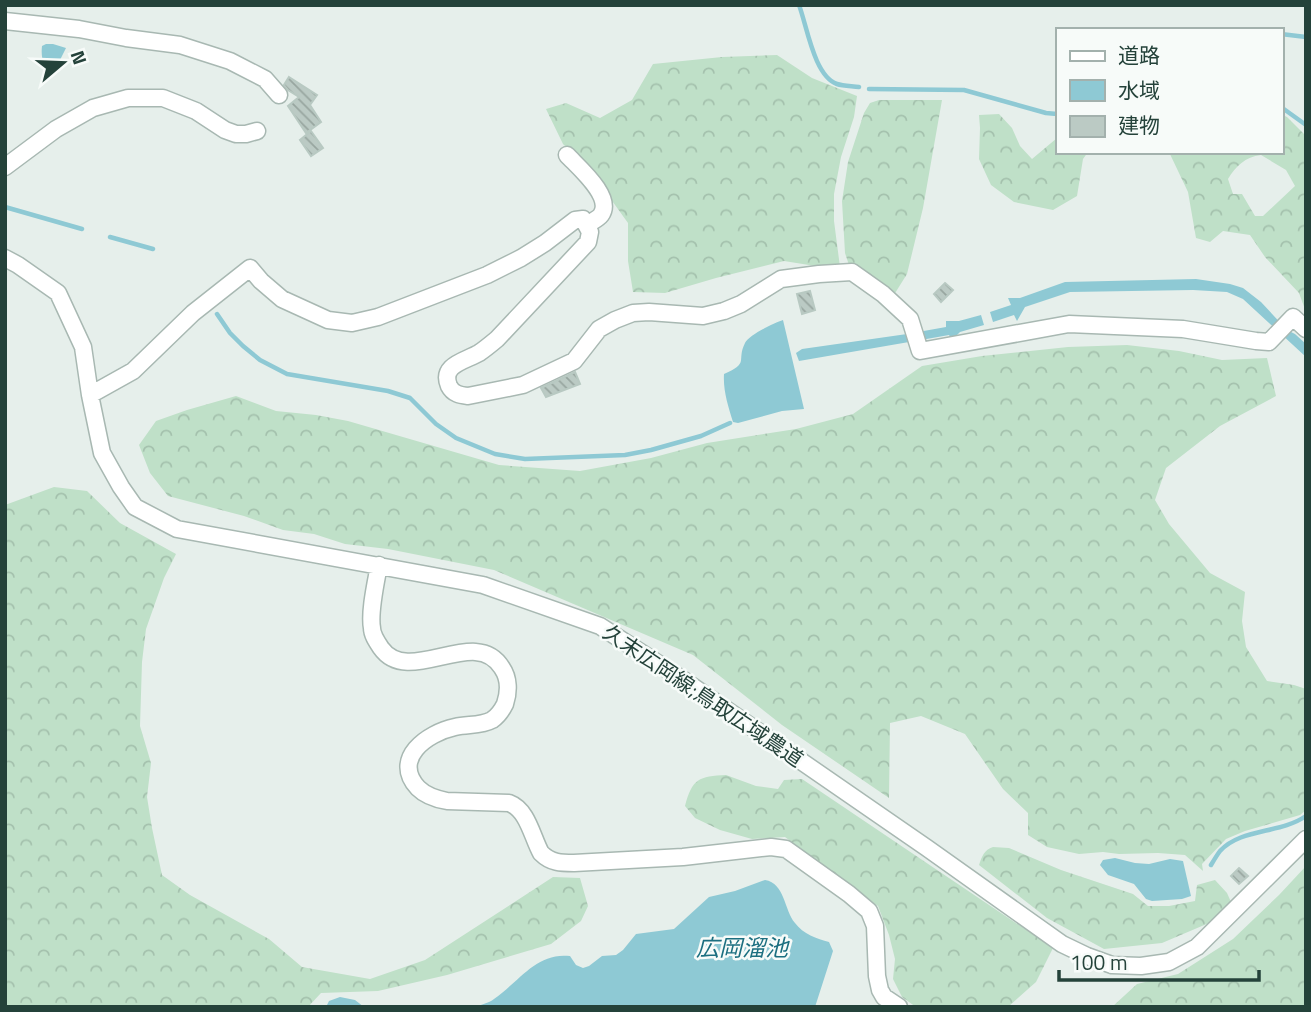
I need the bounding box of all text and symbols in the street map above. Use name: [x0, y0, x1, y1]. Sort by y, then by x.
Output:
north arrow: [28, 28, 98, 98]
legend: [1056, 28, 1283, 154]
text: 道路: [1118, 39, 1160, 71]
text: N: [64, 46, 95, 68]
text: 水域: [1118, 74, 1160, 106]
text: 建物: [1118, 109, 1160, 141]
street label: 久末広岡線;鳥取広域農道: [597, 616, 810, 774]
water label: 広岡溜池: [696, 930, 790, 965]
scale bar: [1059, 939, 1258, 983]
text: 100 m: [1070, 946, 1127, 978]

